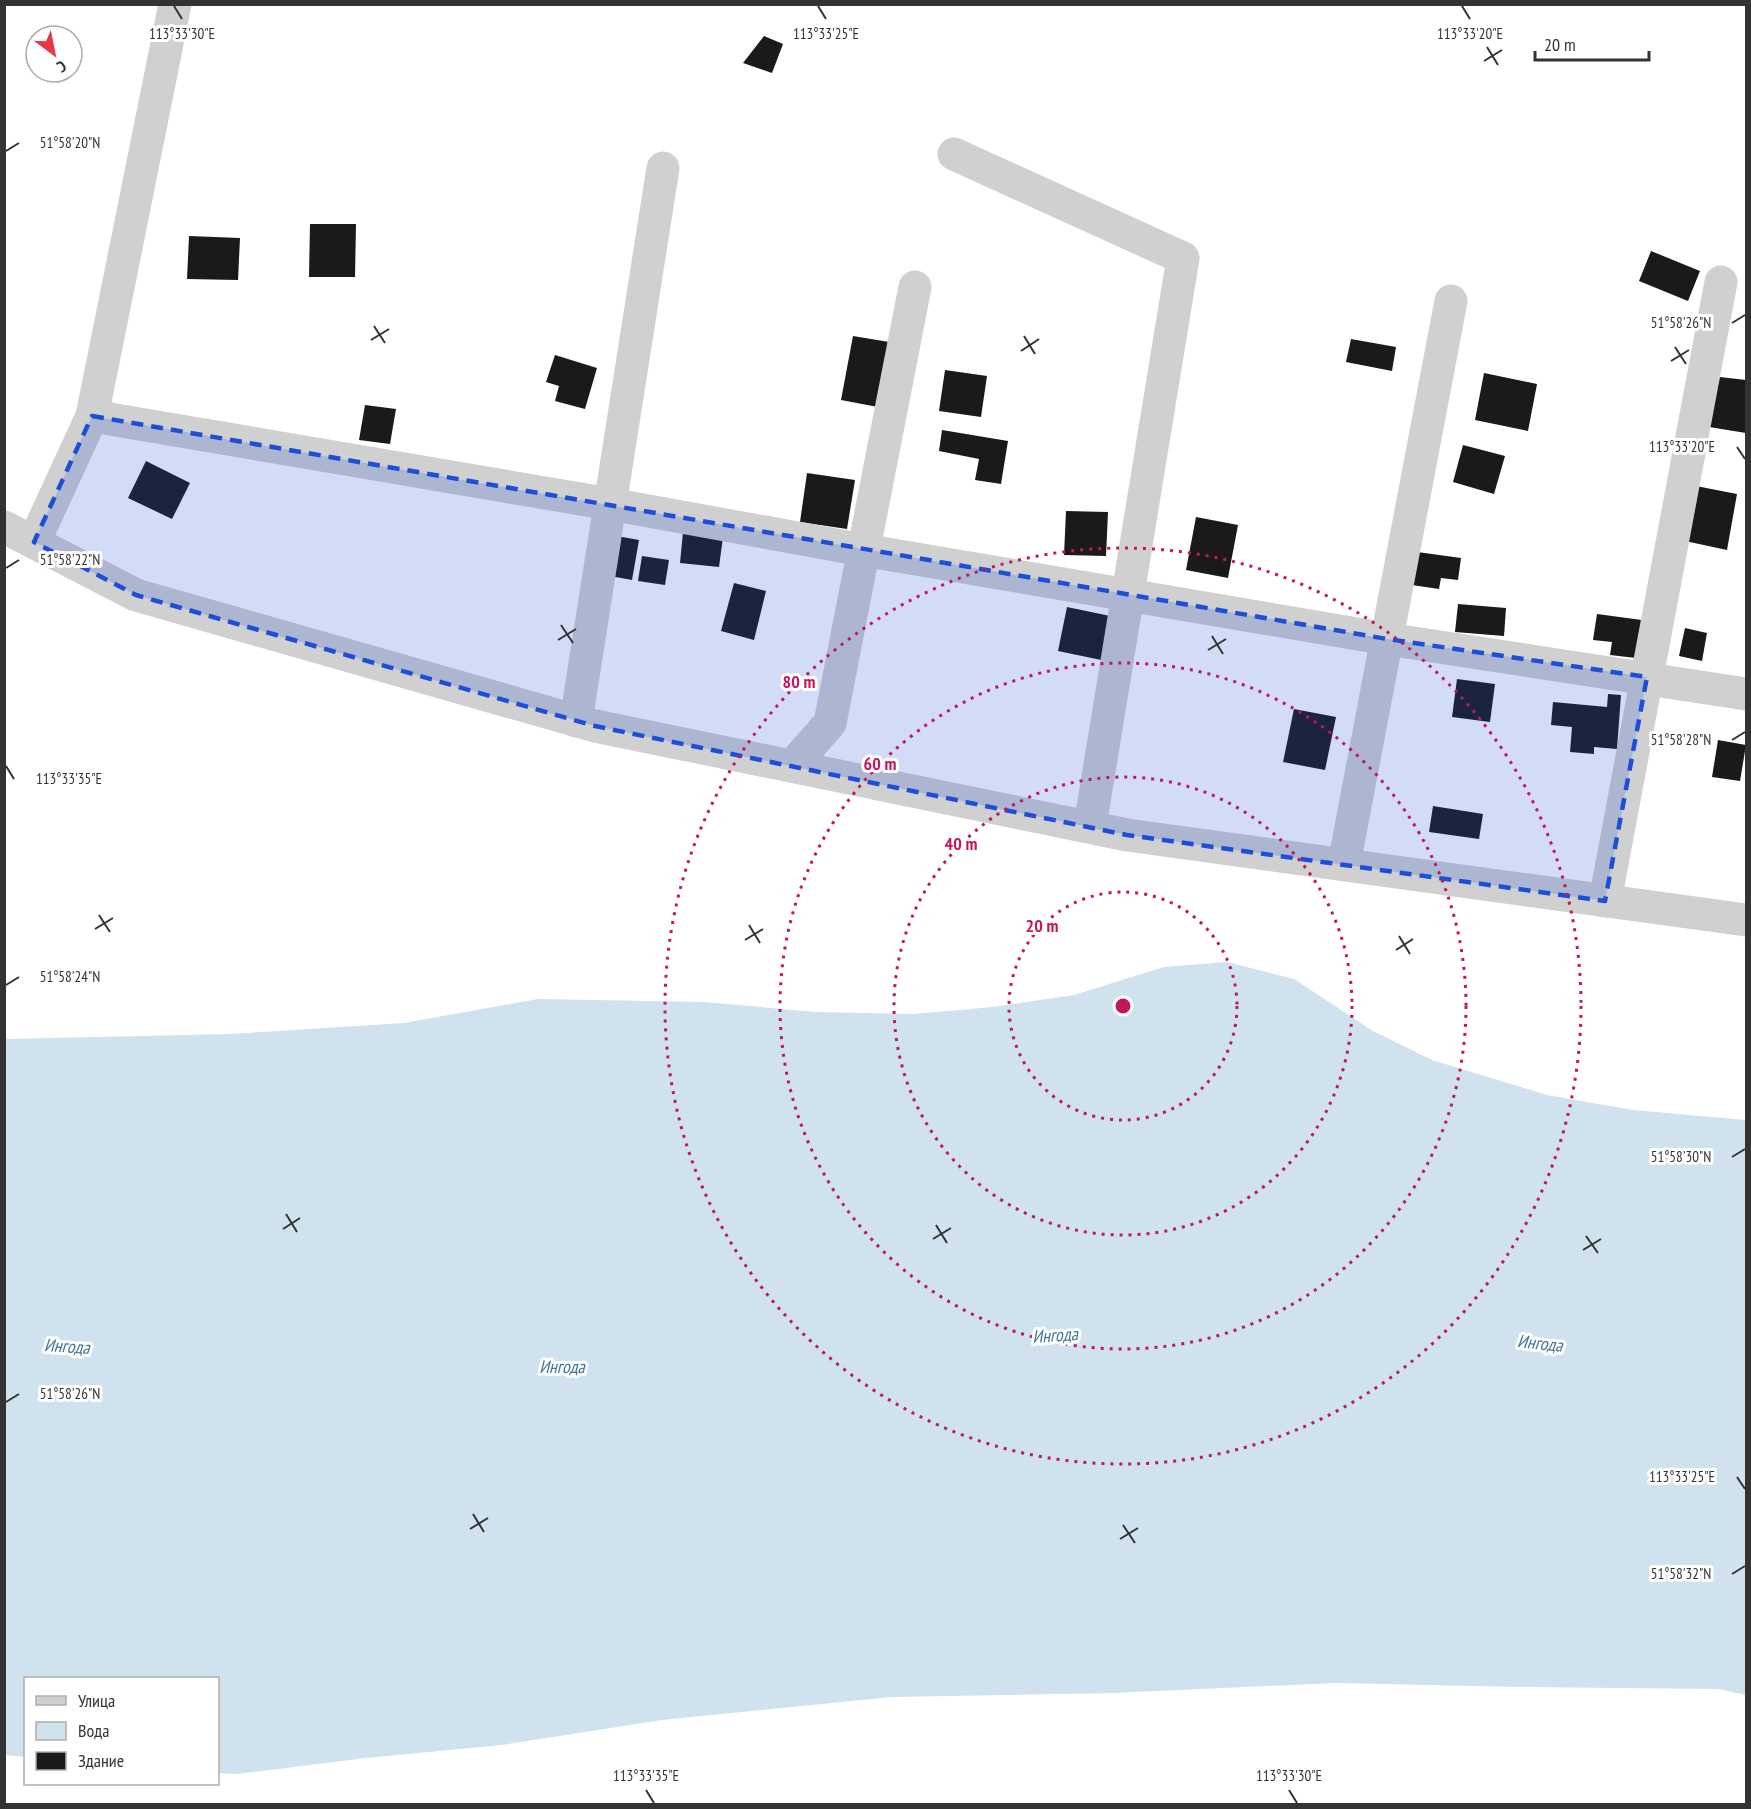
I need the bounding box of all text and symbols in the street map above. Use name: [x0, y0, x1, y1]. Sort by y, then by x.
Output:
north arrow: [24, 24, 84, 84]
text: 113°33'30"E: [149, 24, 215, 43]
text: 113°33'25"E: [793, 24, 859, 43]
text: 113°33'20"E: [1437, 24, 1503, 43]
scale bar: [1535, 24, 1649, 62]
text: 20 m: [1544, 33, 1576, 56]
text: С: [53, 56, 70, 78]
text: 51°58'20"N: [40, 133, 100, 152]
text: 51°58'26"N: [1651, 313, 1711, 332]
text: 113°33'20"E: [1649, 437, 1715, 456]
text: 51°58'22"N: [40, 550, 100, 569]
text: 80 m: [783, 670, 815, 693]
text: 51°58'28"N: [1651, 730, 1711, 749]
text: 60 m: [864, 752, 896, 775]
text: 113°33'35"E: [36, 769, 102, 788]
text: 40 m: [945, 832, 977, 855]
text: 20 m: [1026, 914, 1058, 937]
text: 51°58'24"N: [40, 967, 100, 986]
centre of rings: [1113, 996, 1133, 1016]
text: 51°58'30"N: [1651, 1147, 1711, 1166]
water label: Ингода: [1031, 1322, 1079, 1348]
water label: Ингода: [1516, 1329, 1565, 1357]
water label: Ингода: [43, 1333, 91, 1359]
water label: Ингода: [539, 1355, 586, 1378]
text: 51°58'26"N: [40, 1384, 100, 1403]
text: 113°33'25"E: [1649, 1467, 1715, 1486]
text: 51°58'32"N: [1651, 1564, 1711, 1583]
legend: [24, 1677, 219, 1785]
text: Улица: [78, 1689, 115, 1712]
text: Вода: [78, 1719, 109, 1742]
text: Здание: [78, 1749, 124, 1772]
text: 113°33'35"E: [613, 1766, 679, 1785]
text: 113°33'30"E: [1256, 1766, 1322, 1785]

